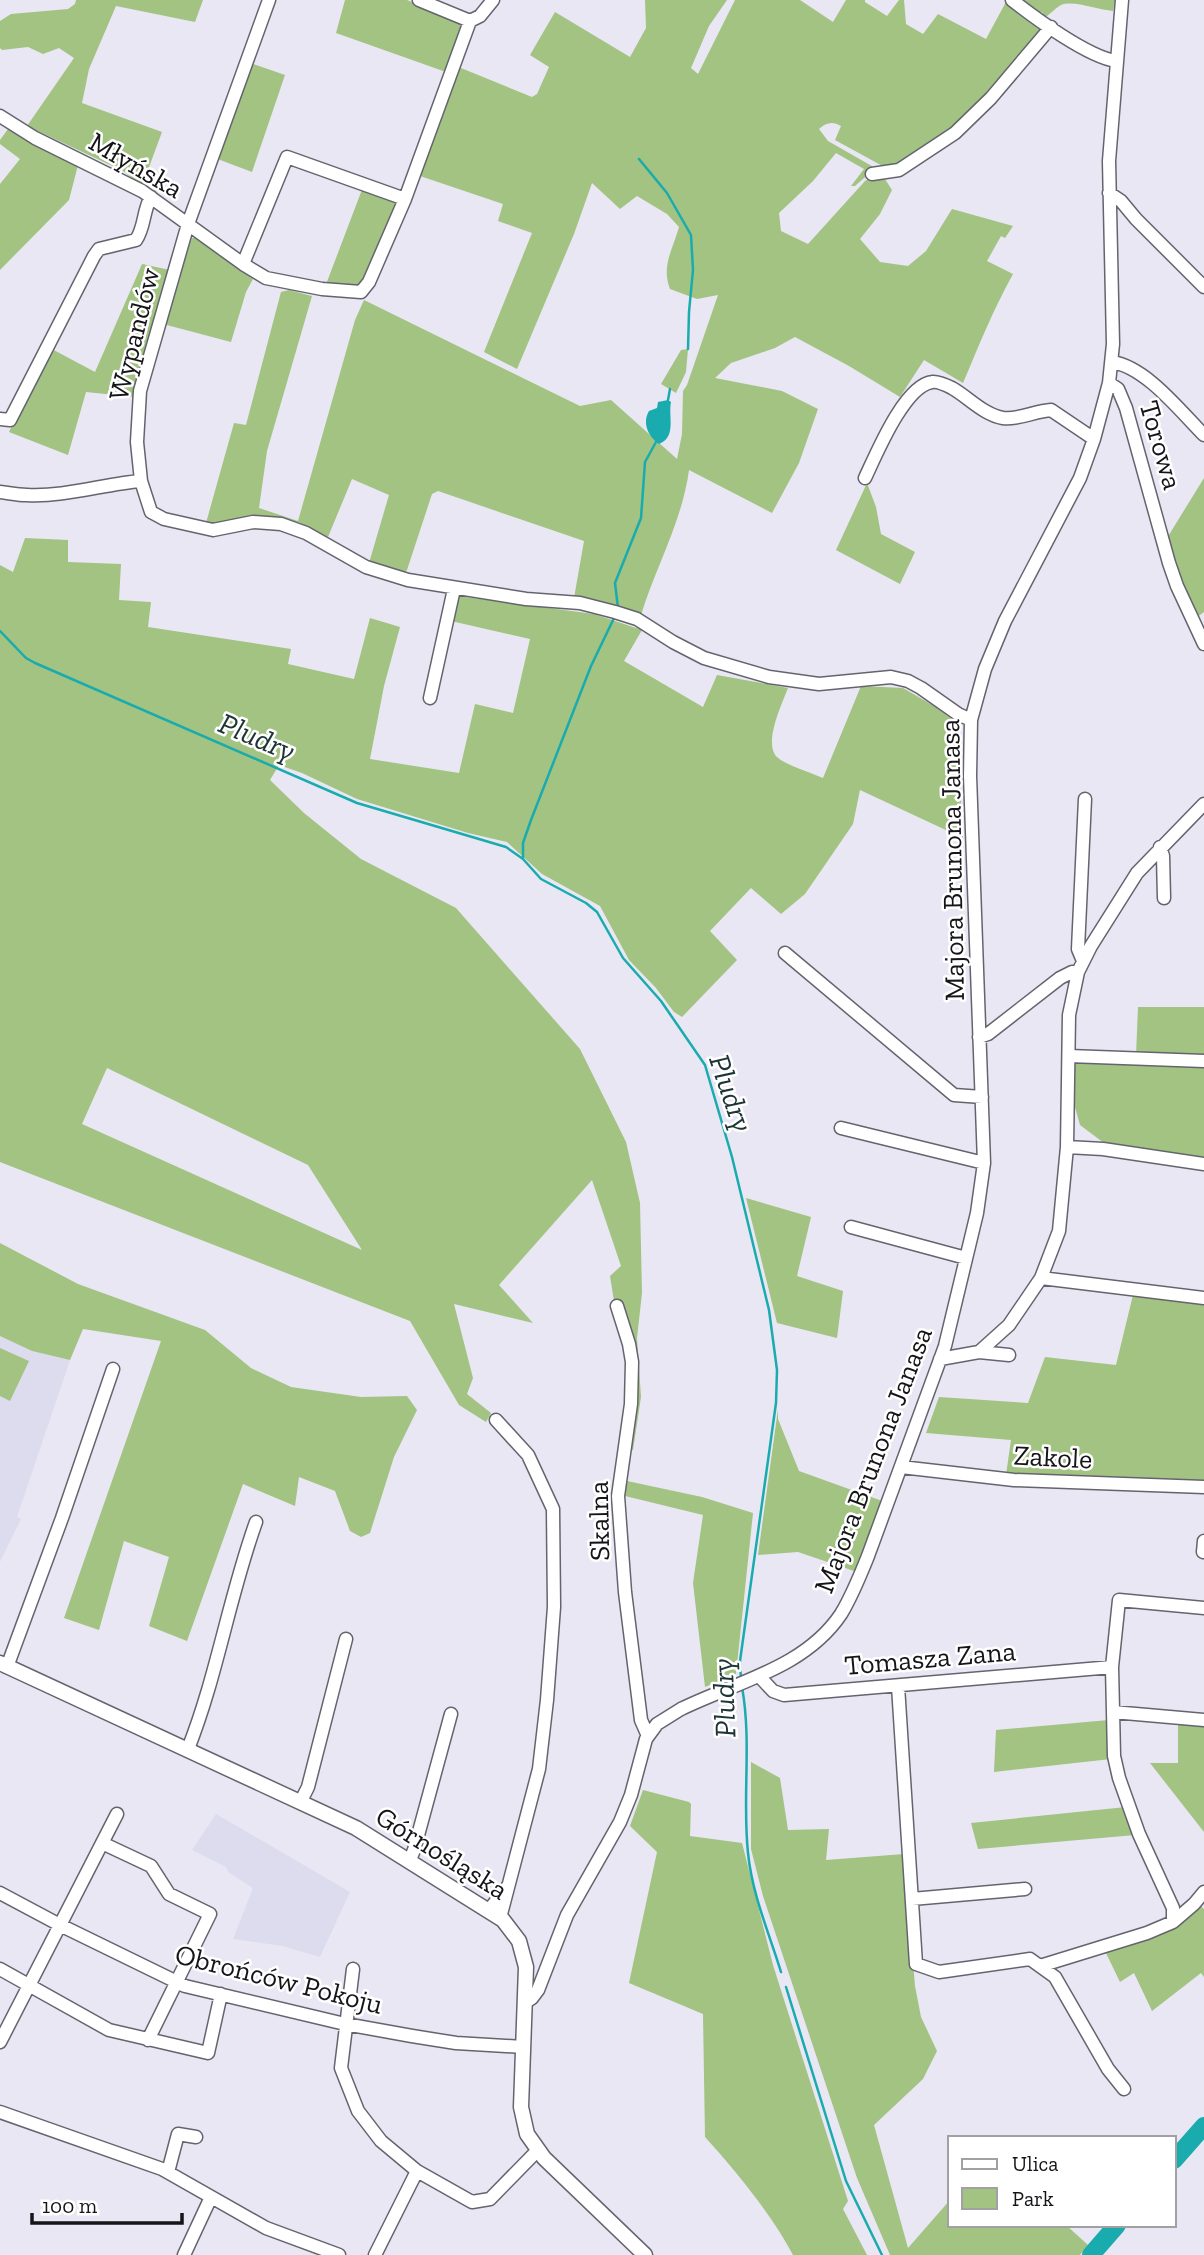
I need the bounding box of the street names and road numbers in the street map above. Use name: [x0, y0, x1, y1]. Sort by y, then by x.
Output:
street label: Młyńska: [83, 125, 189, 205]
street label: Wypandów: [102, 264, 167, 404]
street label: Torowa: [1133, 397, 1189, 494]
street label: Majora Brunona Janasa: [933, 718, 971, 1001]
street label: Majora Brunona Janasa: [807, 1322, 939, 1598]
street label: Zakole: [1013, 1438, 1093, 1476]
street label: Skalna: [582, 1480, 616, 1561]
street label: Tomasza Zana: [843, 1634, 1018, 1682]
street label: Górnośląska: [370, 1799, 515, 1907]
street label: Obrońców Pokoju: [172, 1937, 386, 2021]

